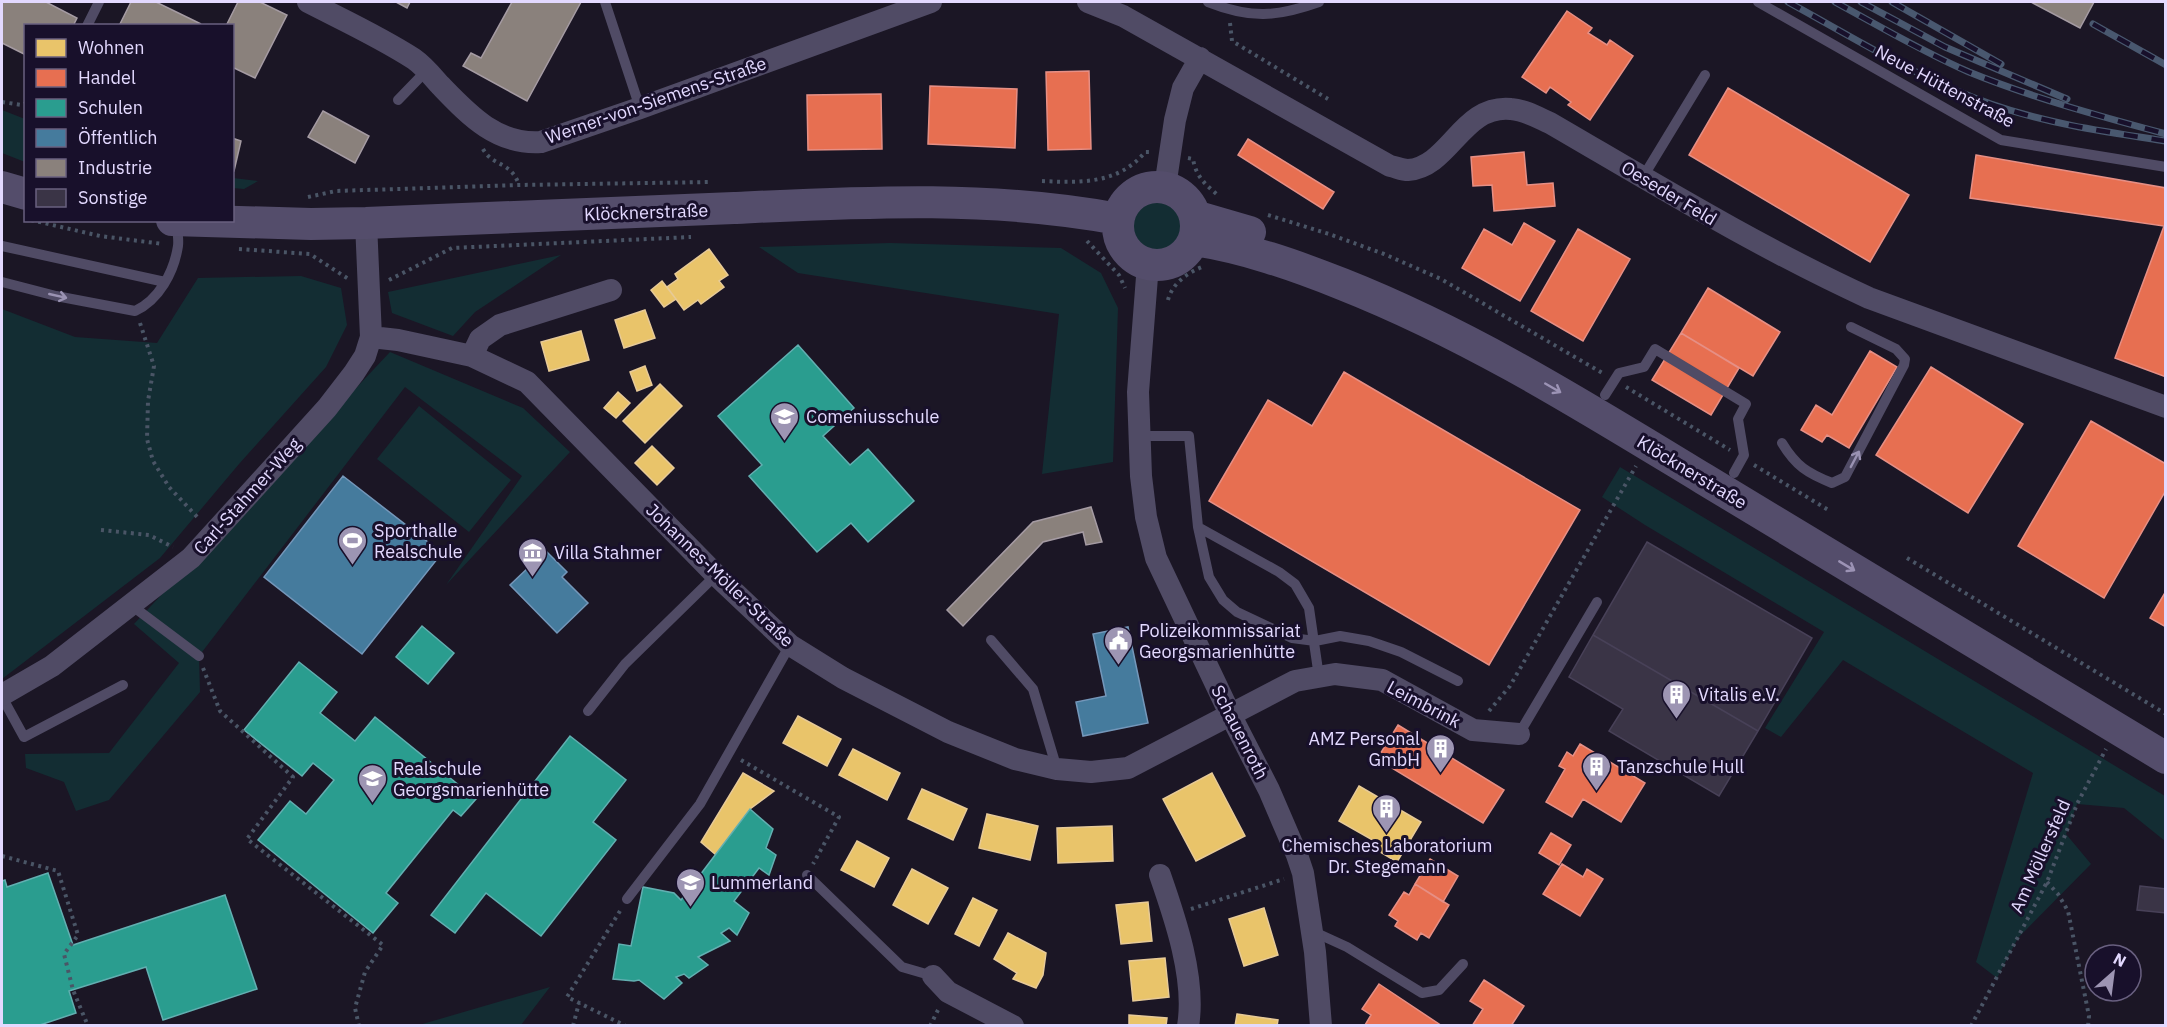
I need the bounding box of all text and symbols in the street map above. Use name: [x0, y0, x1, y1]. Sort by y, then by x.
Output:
legend: [24, 24, 234, 222]
text: Wohnen: [78, 36, 144, 59]
street label: Neue Hüttenstraße: [1871, 39, 2019, 133]
street label: Werner-von-Siemens-Straße: [543, 51, 769, 149]
text: Handel: [78, 66, 136, 89]
text: Schulen: [78, 96, 143, 119]
text: Öffentlich: [78, 126, 157, 149]
text: Industrie: [78, 156, 152, 179]
street label: Oeseder Feld: [1617, 156, 1721, 230]
text: Sonstige: [78, 186, 148, 209]
street label: Klöcknerstraße: [584, 198, 709, 226]
one-way arrow: [48, 291, 67, 303]
one-way arrow: [1544, 383, 1561, 395]
school or university icon: Comeniusschule: [769, 400, 801, 442]
place label: Comeniusschule: [806, 405, 940, 428]
street label: Klöcknerstraße: [1633, 430, 1751, 514]
street label: Carl-Stahmer-Weg: [188, 432, 306, 559]
one-way arrow: [1850, 450, 1861, 468]
street label: Johannes-Möller-Straße: [641, 498, 799, 652]
place label: Sporthalle Realschule: [374, 519, 463, 563]
sports icon: Sporthalle Realschule: [337, 524, 369, 566]
museum icon: Villa Stahmer: [517, 536, 549, 578]
place label: Villa Stahmer: [554, 541, 662, 564]
one-way arrow: [1838, 560, 1855, 572]
place label: Polizeikommissariat Georgsmarienhütte: [1139, 619, 1301, 663]
public building icon: Polizeikommissariat Georgsmarienhütte: [1102, 624, 1134, 666]
street label: Leimbrink: [1383, 675, 1465, 733]
building icon: Vitalis e.V.: [1661, 678, 1693, 720]
street label: Schauenroth: [1206, 681, 1274, 783]
place label: Vitalis e.V.: [1698, 683, 1780, 706]
place label: AMZ Personal GmbH: [1309, 727, 1420, 771]
building icon: AMZ Personal GmbH: [1425, 732, 1457, 774]
building icon: Tanzschule Hull: [1580, 750, 1612, 792]
place label: Tanzschule Hull: [1617, 755, 1744, 778]
place label: Realschule Georgsmarienhütte: [393, 757, 549, 801]
school or university icon: Realschule Georgsmarienhütte: [356, 762, 388, 804]
building icon: Chemisches Laboratorium Dr. Stegemann: [1371, 792, 1403, 834]
street label: Am Möllersfeld: [2005, 796, 2075, 916]
place label: Chemisches Laboratorium Dr. Stegemann: [1281, 834, 1493, 878]
school or university icon: Lummerland: [674, 866, 706, 908]
place label: Lummerland: [711, 871, 813, 894]
north arrow: [2083, 943, 2143, 1003]
text: N: [2110, 948, 2130, 971]

